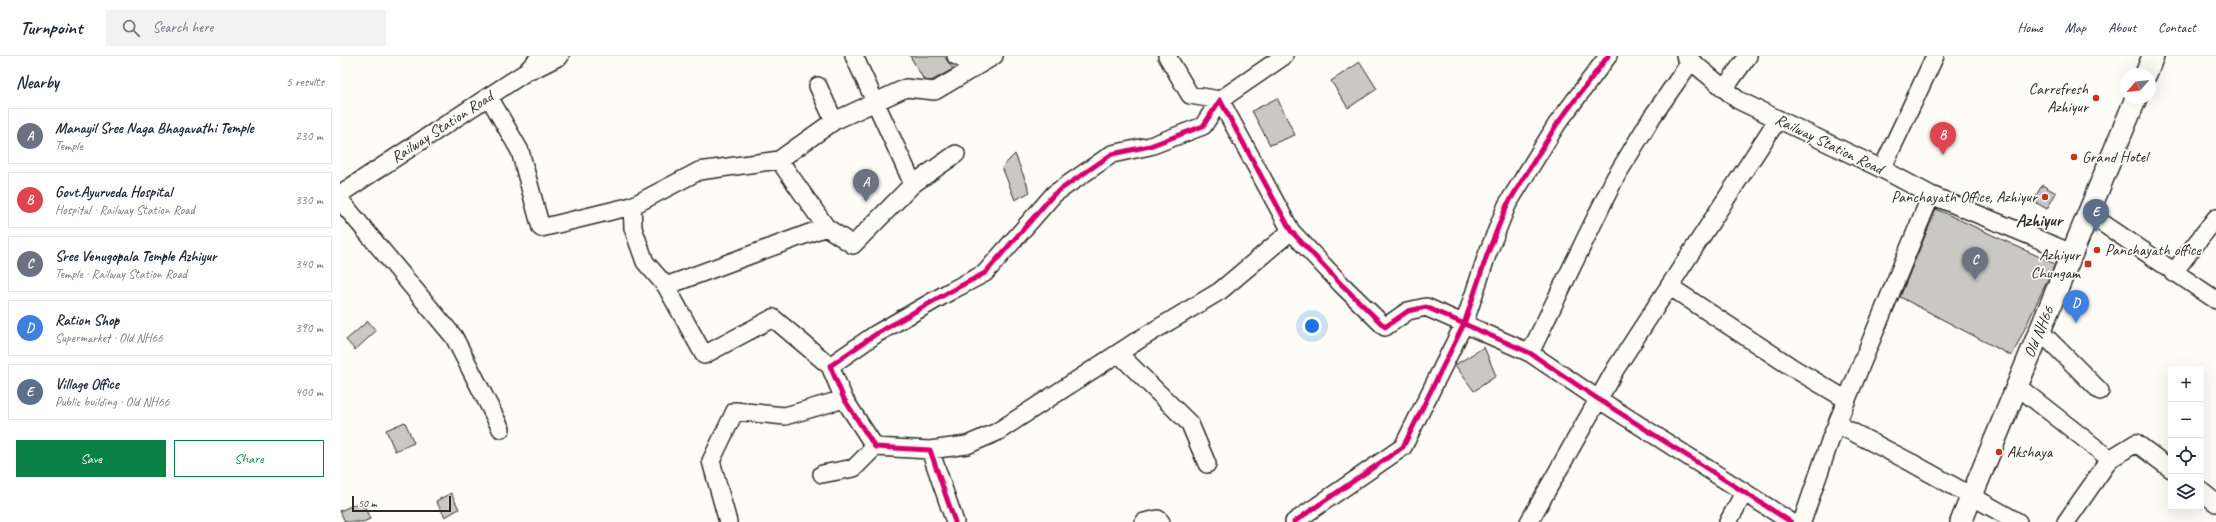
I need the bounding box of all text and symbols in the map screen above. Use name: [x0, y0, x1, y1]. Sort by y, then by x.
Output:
search box: [106, 10, 386, 46]
text: Turnpoint: [20, 16, 82, 40]
icon: search: [120, 17, 142, 39]
text: Search here: [152, 18, 214, 37]
text: Home: [2017, 19, 2043, 36]
text: Map: [2065, 19, 2086, 36]
text: About: [2108, 19, 2136, 36]
text: Contact: [2158, 19, 2196, 36]
north arrow: [2120, 68, 2156, 104]
text: Nearby: [16, 72, 59, 93]
text: 5 results: [286, 74, 324, 90]
place label: Carrefresh Azhiyur: [2028, 79, 2090, 117]
street label: Railway Station Road: [387, 85, 499, 167]
marker: Carrefresh Azhiyur: [2091, 93, 2101, 103]
street label: Railway Station Road: [1772, 109, 1889, 180]
text: Manayil Sree Naga Bhagavathi Temple: [55, 119, 253, 138]
pin: B: [1930, 122, 1956, 155]
text: A: [27, 128, 33, 144]
text: 230 m: [295, 128, 323, 144]
text: Temple: [55, 138, 83, 154]
place label: Grand Hotel: [2082, 147, 2151, 167]
marker: Grand Hotel: [2069, 152, 2079, 162]
pin: A: [853, 169, 879, 202]
text: Govt.Ayurveda Hospital: [55, 183, 172, 202]
place label: Panchayath Office, Azhiyur: [1891, 187, 2039, 207]
text: B: [27, 192, 33, 208]
text: 330 m: [295, 192, 323, 208]
marker: Panchayath Office, Azhiyur: [2040, 192, 2050, 202]
pin: E: [2083, 199, 2109, 232]
text: Hospital · Railway Station Road: [55, 202, 195, 218]
district label: Azhiyur: [2016, 209, 2065, 231]
place label: Panchayath office: [2105, 240, 2203, 260]
place label: Azhiyur Chungam: [2031, 245, 2082, 283]
marker: Panchayath office: [2092, 245, 2102, 255]
text: Sree Venugopala Temple Azhiyur: [55, 247, 217, 266]
pin: C: [1962, 247, 1988, 280]
text: C: [27, 256, 33, 272]
text: 340 m: [295, 256, 323, 272]
marker: Azhiyur Chungam: [2083, 259, 2093, 269]
text: Temple · Railway Station Road: [55, 266, 187, 282]
pin: D: [2063, 290, 2089, 323]
street label: Old NH66: [2019, 302, 2059, 361]
text: Ration Shop: [55, 311, 119, 330]
your location: [1302, 316, 1322, 336]
text: D: [26, 320, 34, 336]
text: 390 m: [295, 320, 323, 336]
text: Supermarket · Old NH66: [55, 330, 163, 346]
map controls: [2168, 366, 2204, 510]
button: +: [2168, 366, 2204, 402]
text: Village Office: [55, 375, 119, 394]
text: E: [27, 384, 33, 400]
text: 400 m: [295, 384, 323, 400]
text: Public building · Old NH66: [55, 394, 169, 410]
button: −: [2168, 402, 2204, 438]
button: locate: [2168, 438, 2204, 474]
button: Save: [16, 440, 166, 477]
button: Share: [174, 440, 324, 477]
place label: Akshaya: [2007, 442, 2054, 462]
marker: Akshaya: [1994, 447, 2004, 457]
button: layers: [2168, 474, 2204, 510]
scale bar: [352, 494, 451, 513]
text: 50 m: [358, 496, 377, 510]

